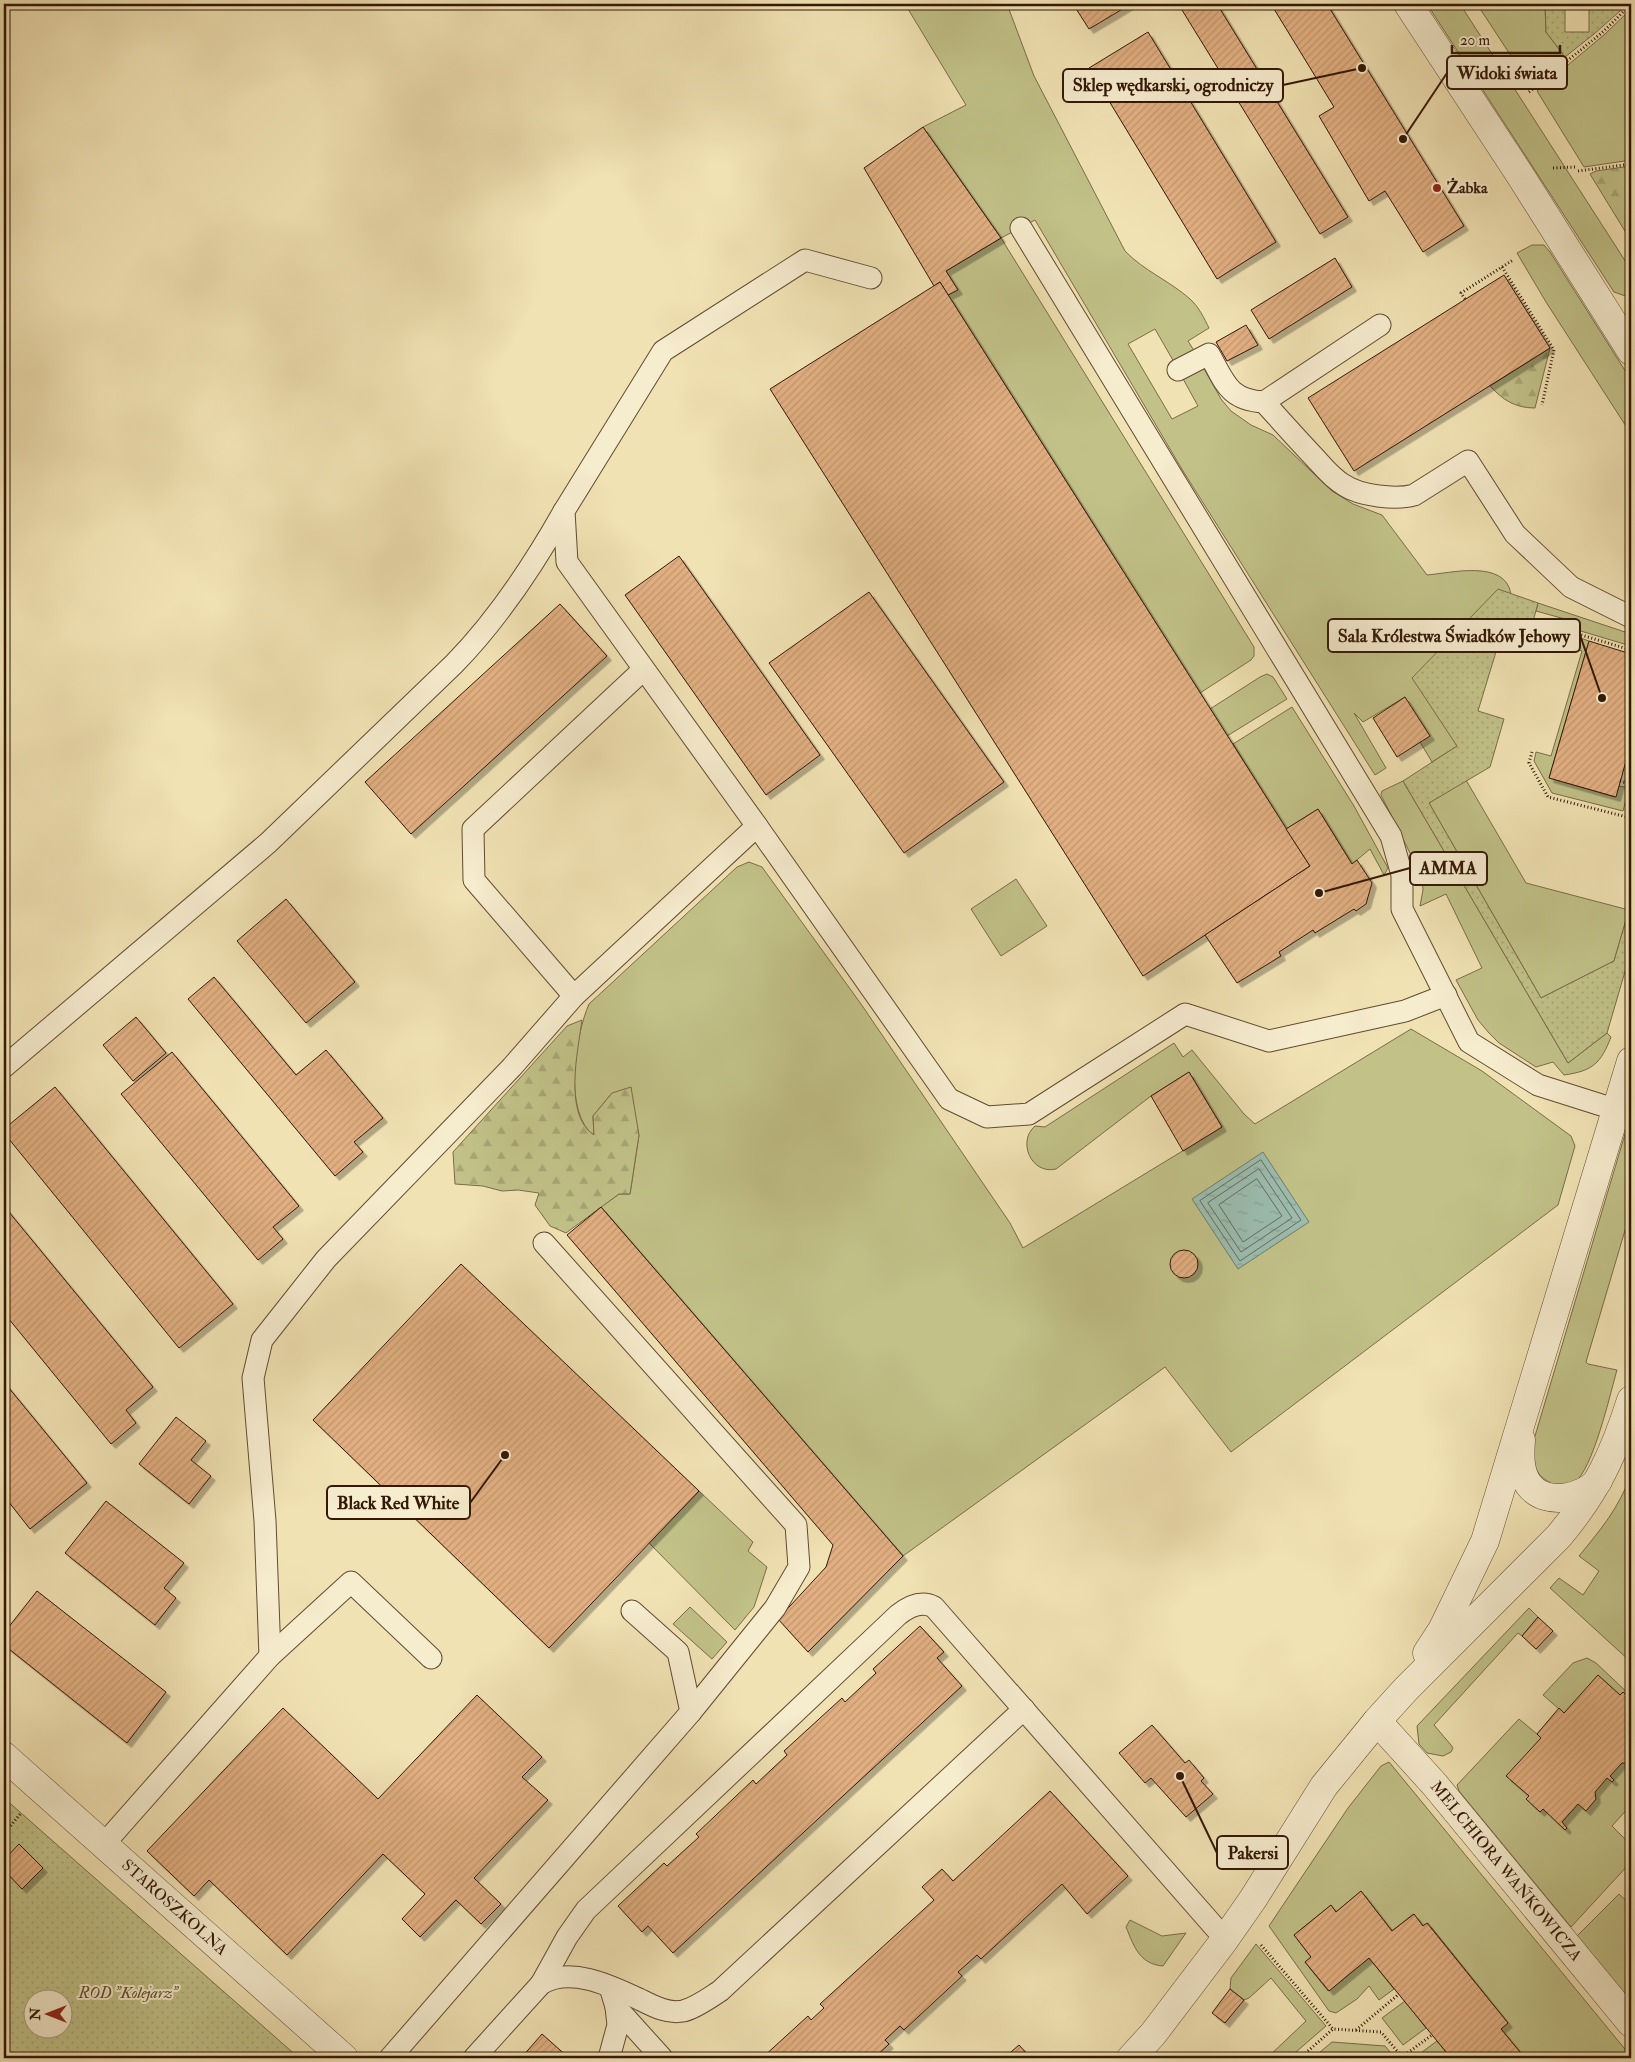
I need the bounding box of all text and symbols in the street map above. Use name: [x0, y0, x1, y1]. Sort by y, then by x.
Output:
scale bar: [1452, 22, 1560, 54]
text: 20 m: [1460, 31, 1490, 50]
callout: Widoki świata: [1447, 56, 1567, 89]
text: Widoki świata: [1456, 62, 1558, 85]
callout: Sklep wędkarski, ogrodniczy: [1063, 69, 1283, 102]
text: Sklep wędkarski, ogrodniczy: [1073, 74, 1274, 97]
place label: Żabka: [1447, 177, 1488, 198]
marker: Żabka: [1431, 182, 1443, 194]
callout: Sala Królestwa Świadków Jehowy: [1328, 619, 1580, 652]
text: Sala Królestwa Świadków Jehowy: [1338, 624, 1571, 648]
callout: AMMA: [1410, 852, 1487, 885]
text: AMMA: [1418, 857, 1477, 880]
callout: Black Red White: [327, 1486, 470, 1519]
text: Black Red White: [337, 1492, 460, 1515]
street label: MELCHIORA WAŃKOWICZA: [1426, 1777, 1586, 1965]
callout: Pakersi: [1217, 1836, 1288, 1869]
text: Pakersi: [1227, 1842, 1279, 1865]
street label: STAROSZKOLNA: [117, 1855, 232, 1960]
park label: ROD "Kolejarz": [77, 1983, 179, 2003]
north arrow: [22, 1990, 72, 2040]
text: N: [27, 2007, 44, 2021]

